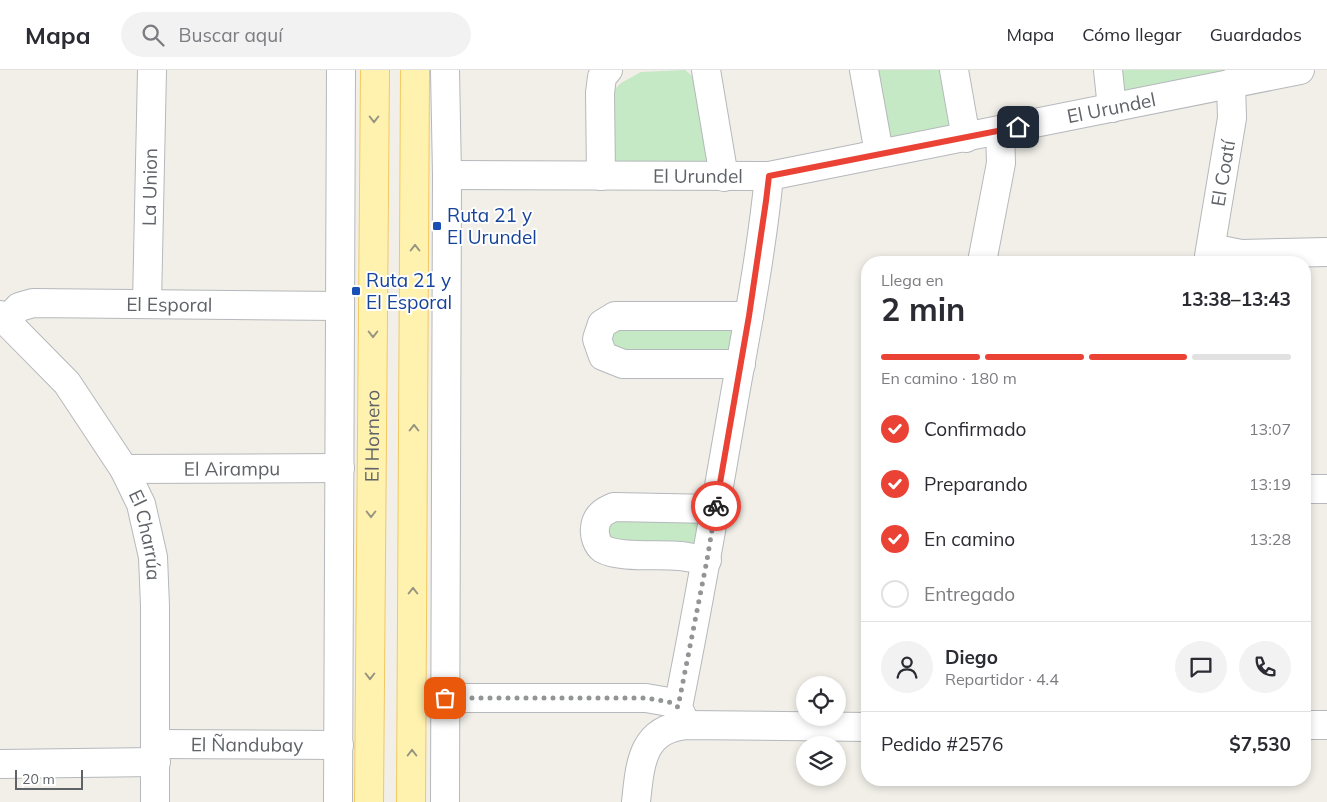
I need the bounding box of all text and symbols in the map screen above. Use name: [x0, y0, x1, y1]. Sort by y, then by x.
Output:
search box: [121, 12, 471, 57]
text: Mapa: [25, 20, 91, 50]
icon: search: [139, 21, 167, 49]
text: Buscar aquí: [179, 23, 283, 47]
text: Mapa: [1006, 23, 1054, 46]
text: Cómo llegar: [1082, 23, 1182, 46]
text: Guardados: [1210, 23, 1302, 46]
street label: El Urundel: [1065, 87, 1158, 128]
pin: [997, 106, 1039, 148]
icon: home: [1004, 113, 1032, 141]
one-way arrow: [369, 115, 379, 123]
street label: El Coatí: [1205, 137, 1240, 208]
street label: La Union: [137, 148, 162, 226]
street label: El Urundel: [653, 164, 743, 188]
place label: Ruta 21 y El Urundel: [447, 203, 537, 249]
marker: Ruta 21 y El Urundel: [431, 220, 443, 232]
one-way arrow: [410, 244, 420, 252]
place label: Ruta 21 y El Esporal: [366, 268, 452, 314]
text: Llega en: [881, 270, 944, 290]
marker: Ruta 21 y El Esporal: [350, 285, 362, 297]
text: 13:38–13:43: [1181, 287, 1291, 311]
text: 2 min: [881, 289, 965, 329]
street label: El Esporal: [126, 292, 213, 317]
one-way arrow: [368, 330, 378, 338]
text: En camino · 180 m: [881, 368, 1017, 388]
street label: El Hornero: [360, 390, 384, 482]
icon: check: [881, 415, 909, 443]
text: Confirmado: [924, 417, 1026, 441]
text: 13:07: [1249, 419, 1291, 439]
one-way arrow: [409, 424, 419, 432]
street label: El Airampu: [184, 456, 280, 481]
icon: check: [881, 470, 909, 498]
text: Preparando: [924, 472, 1028, 496]
text: 13:19: [1249, 474, 1291, 494]
courier: [691, 481, 741, 531]
street label: El Charrúa: [124, 485, 166, 581]
icon: bike: [702, 492, 730, 520]
one-way arrow: [366, 510, 376, 518]
icon: check: [881, 525, 909, 553]
text: En camino: [924, 527, 1015, 551]
text: 13:28: [1249, 529, 1291, 549]
text: Entregado: [924, 582, 1015, 606]
one-way arrow: [408, 587, 418, 594]
button: person: [881, 641, 933, 693]
button: chat: [1175, 641, 1227, 693]
button: phone: [1239, 641, 1291, 693]
text: Diego: [945, 645, 998, 669]
text: Repartidor · 4.4: [945, 669, 1059, 689]
one-way arrow: [365, 672, 375, 680]
map controls: [796, 676, 846, 786]
button: locate: [796, 676, 846, 726]
pin: [424, 677, 466, 719]
icon: bag: [431, 684, 459, 712]
street label: El Ñandubay: [191, 732, 303, 757]
text: Pedido #2576: [881, 732, 1003, 756]
text: $7,530: [1229, 732, 1291, 756]
button: layers: [796, 736, 846, 786]
one-way arrow: [407, 749, 417, 757]
scale bar: [15, 767, 82, 790]
text: 20 m: [22, 770, 55, 788]

